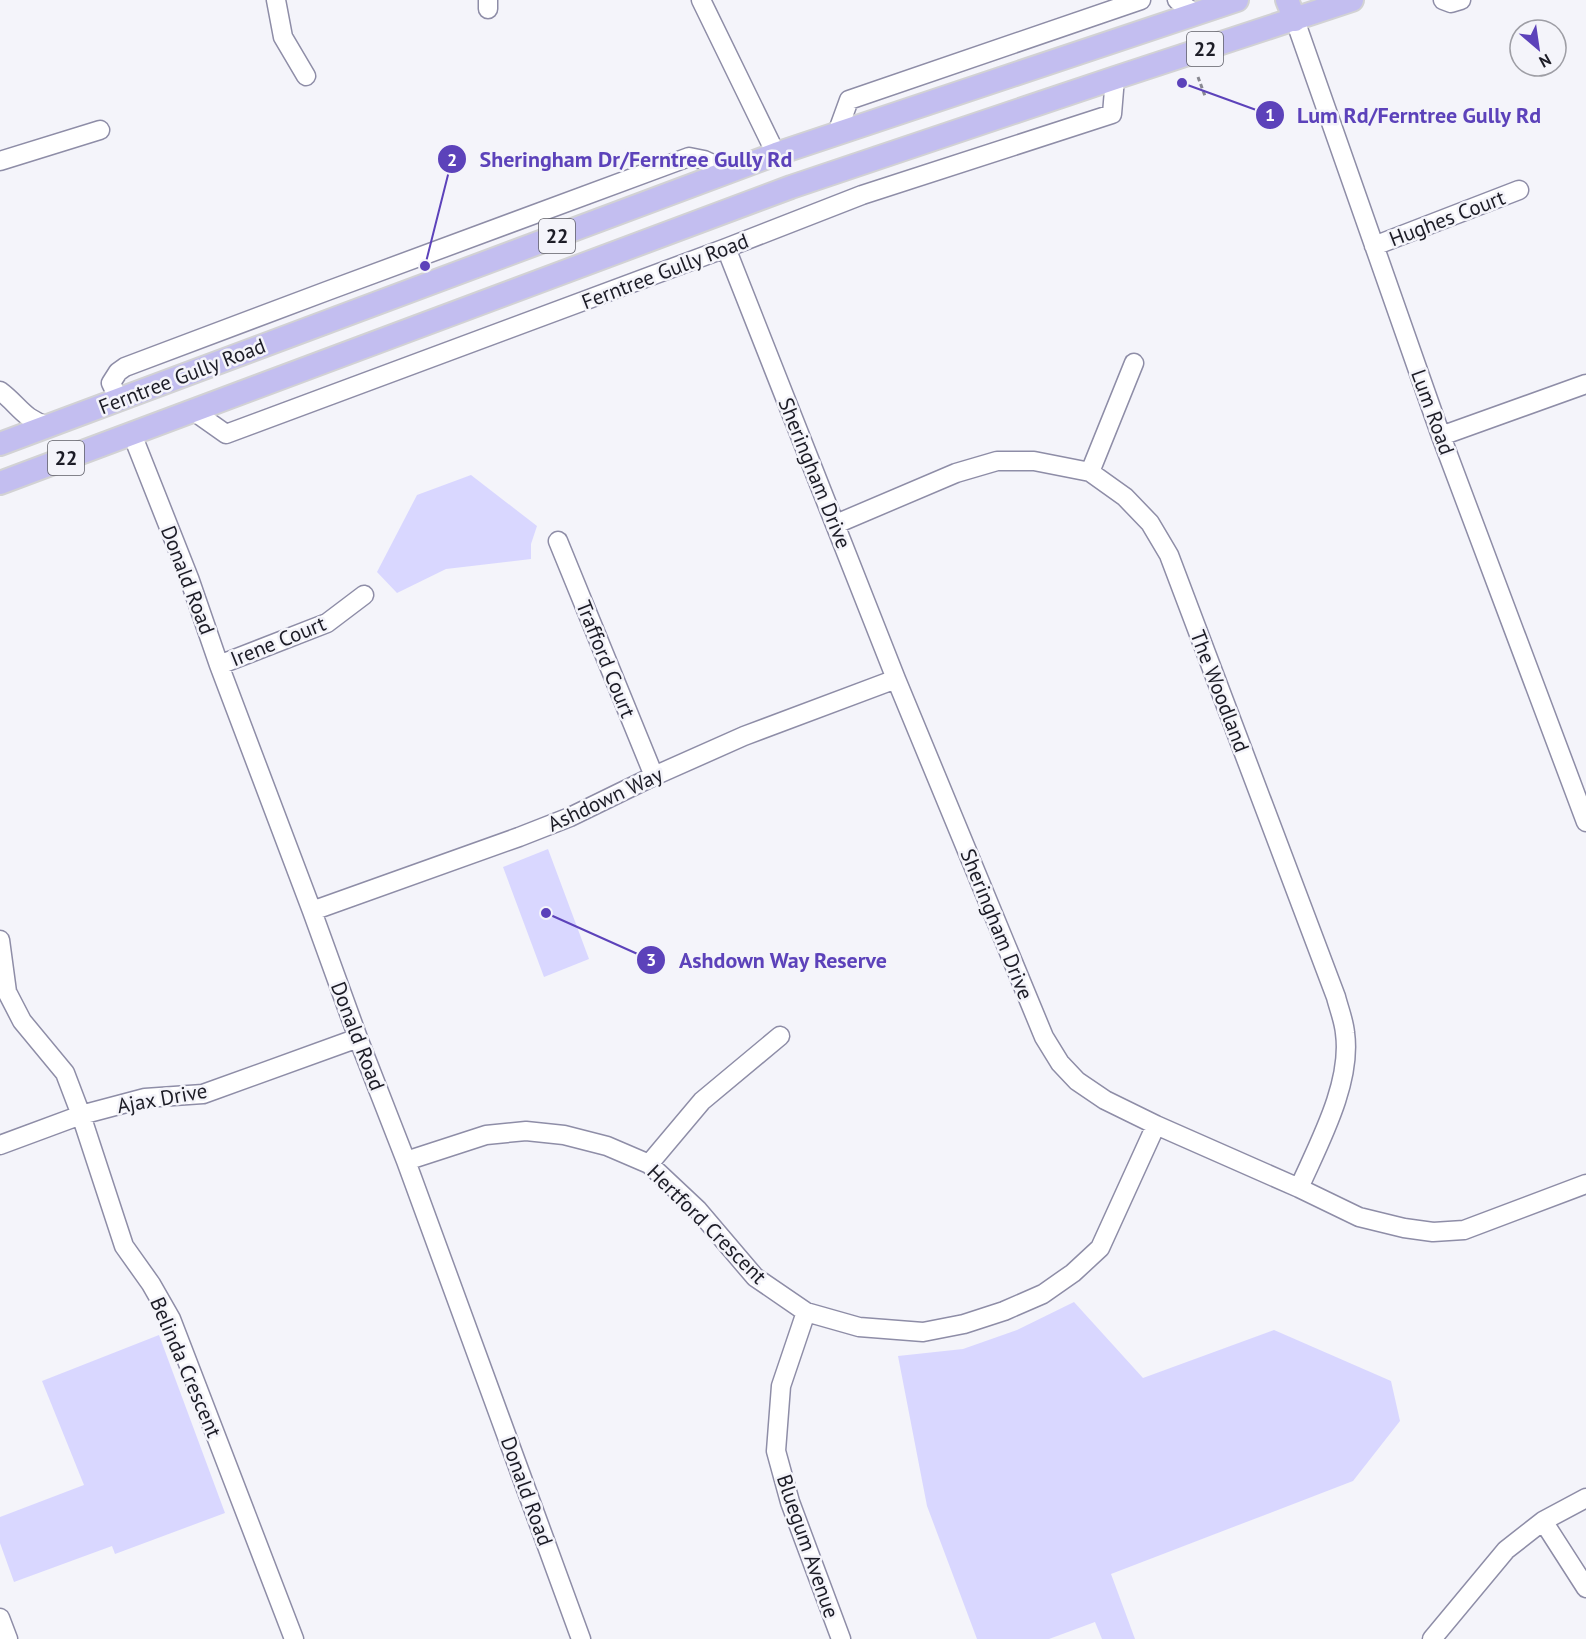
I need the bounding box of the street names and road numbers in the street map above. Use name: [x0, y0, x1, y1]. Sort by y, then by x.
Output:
road number: 22: [1187, 32, 1223, 66]
street label: Hughes Court: [1385, 184, 1509, 252]
road number: 22: [539, 219, 575, 253]
street label: Ferntree Gully Road: [578, 227, 752, 315]
street label: Ferntree Gully Road: [95, 332, 269, 420]
street label: Lum Road: [1405, 366, 1461, 458]
street label: Sheringham Drive: [772, 394, 858, 552]
road number: 22: [48, 441, 84, 475]
street label: Donald Road: [155, 522, 221, 638]
street label: Trafford Court: [570, 596, 642, 722]
street label: Irene Court: [226, 610, 330, 672]
street label: The Woodland: [1184, 626, 1256, 756]
street label: Ashdown Way: [543, 761, 667, 837]
street label: Sheringham Drive: [954, 845, 1040, 1003]
street label: Donald Road: [325, 978, 391, 1094]
street label: Ajax Drive: [115, 1077, 209, 1119]
street label: Hertford Crescent: [642, 1159, 772, 1289]
street label: Belinda Crescent: [144, 1293, 228, 1441]
street label: Donald Road: [495, 1433, 559, 1549]
street label: Bluegum Avenue: [771, 1471, 845, 1621]

